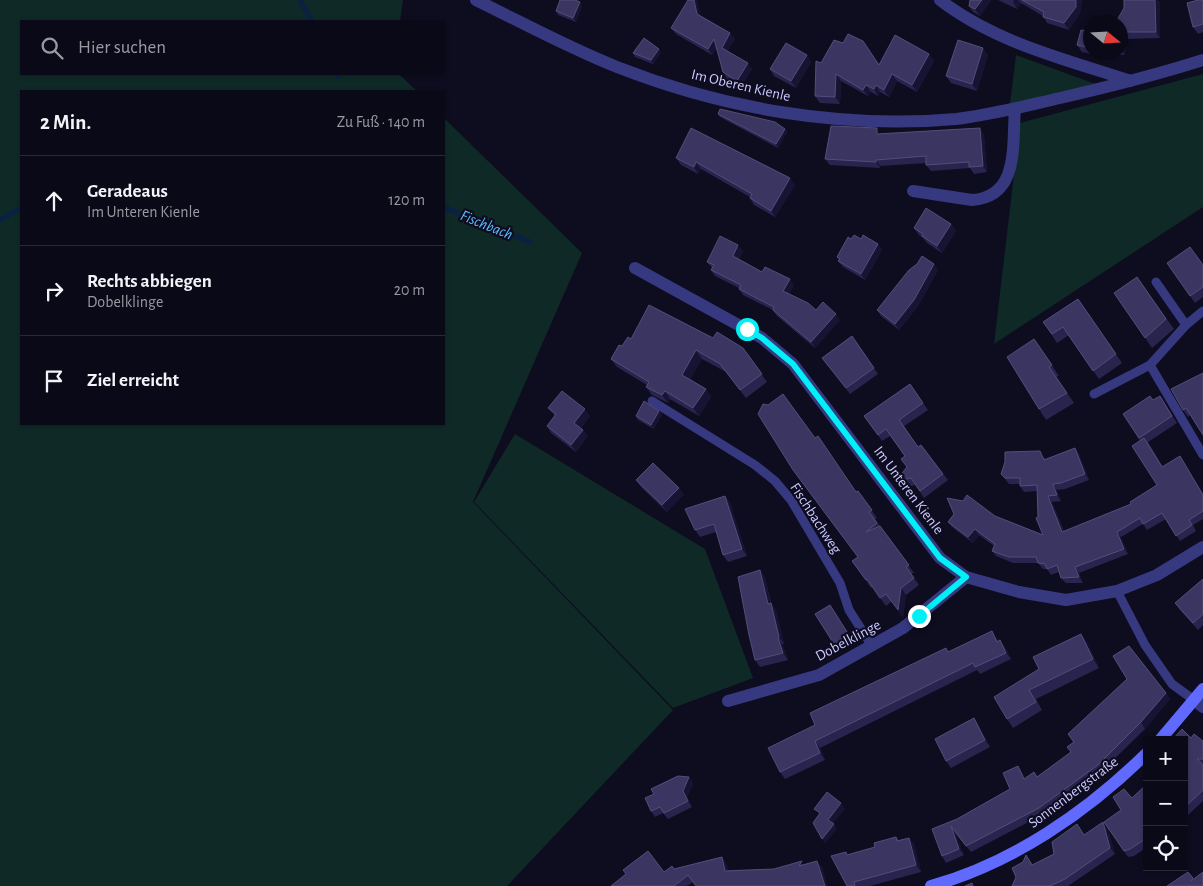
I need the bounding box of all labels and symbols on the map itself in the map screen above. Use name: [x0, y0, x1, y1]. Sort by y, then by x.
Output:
north arrow: [1083, 15, 1128, 60]
street label: Im Oberen Kienle: [690, 67, 792, 104]
water label: Fischbach: [458, 207, 515, 243]
route start: [736, 318, 759, 341]
street label: Im Unteren Kienle: [871, 444, 946, 537]
street label: Fischbachweg: [787, 480, 844, 557]
route end: [908, 605, 931, 628]
street label: Dobelklinge: [813, 617, 883, 664]
street label: Sonnenbergstraße: [1026, 754, 1121, 831]

